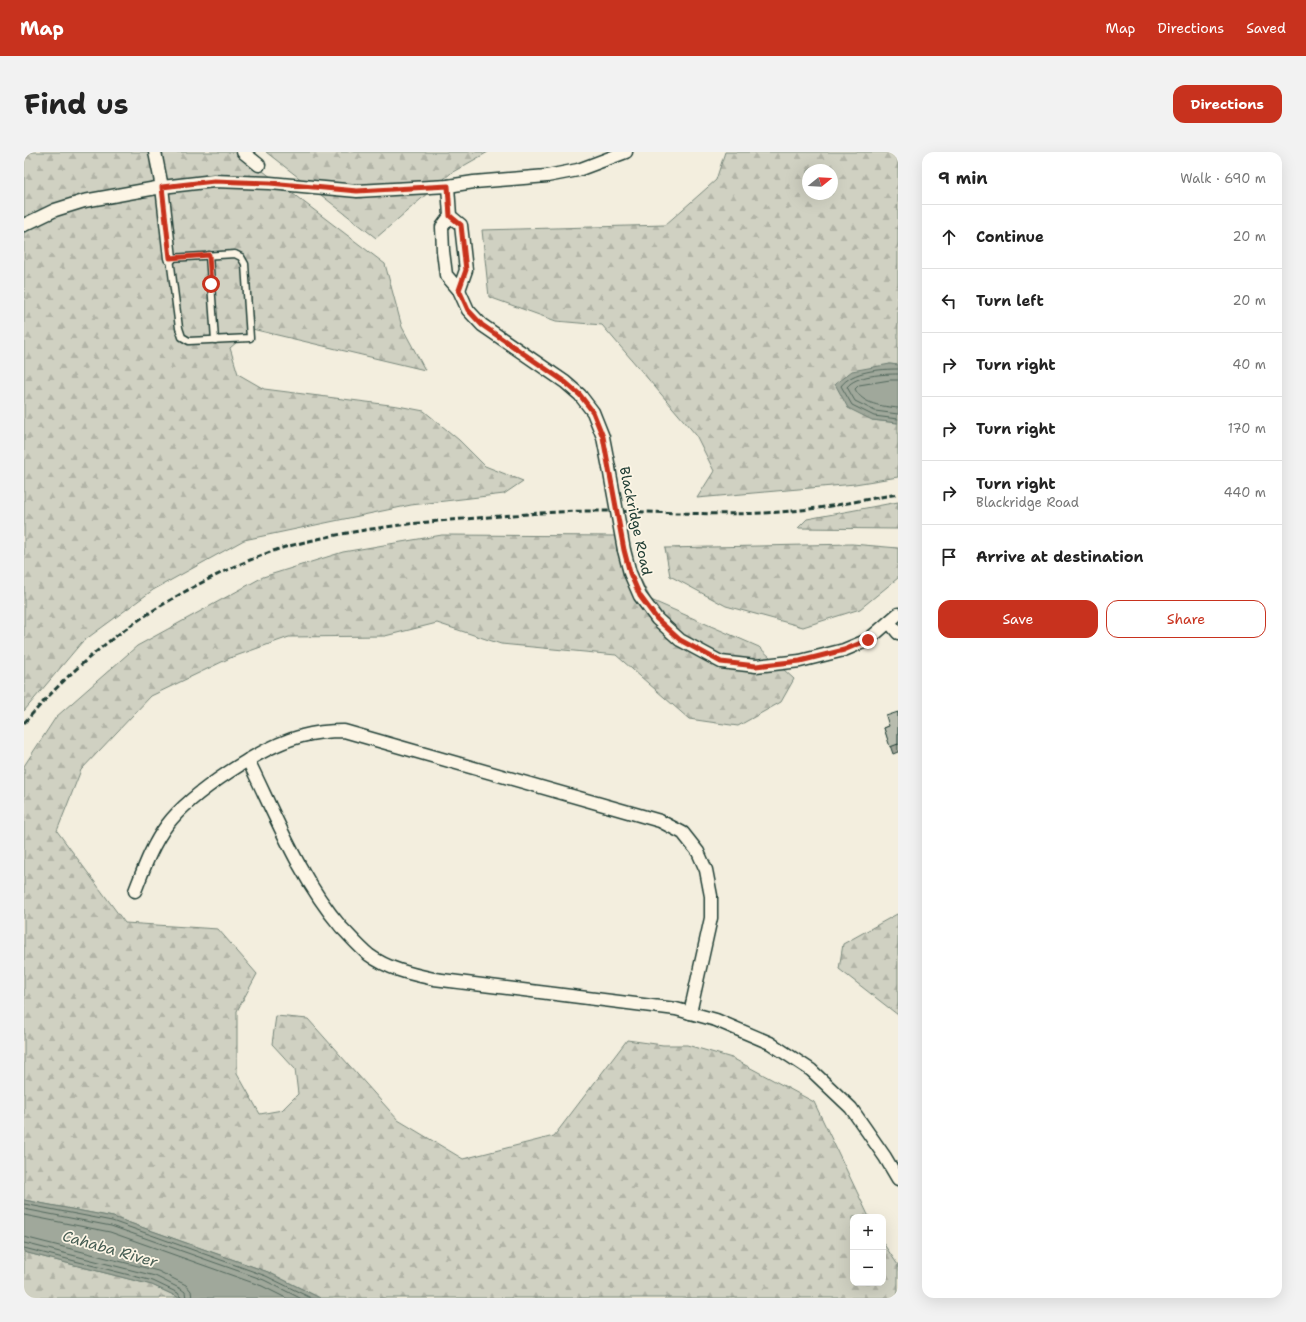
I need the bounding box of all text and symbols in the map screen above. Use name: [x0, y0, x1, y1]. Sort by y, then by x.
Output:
text: Map: [20, 16, 64, 41]
text: Map: [1106, 19, 1136, 37]
text: Directions: [1158, 19, 1224, 37]
text: Saved: [1246, 19, 1286, 37]
text: Find us: [24, 85, 129, 123]
button: Directions: [1173, 85, 1282, 123]
north arrow: [802, 164, 838, 200]
text: 9 min: [938, 167, 988, 189]
text: Walk · 690 m: [1180, 170, 1266, 187]
icon: ahead: [938, 226, 960, 248]
text: Continue: [976, 227, 1044, 247]
text: 20 m: [1233, 228, 1266, 245]
route start: [202, 275, 220, 293]
icon: left: [938, 290, 960, 312]
text: Turn left: [976, 291, 1044, 311]
text: 20 m: [1233, 292, 1266, 309]
icon: right: [938, 354, 960, 376]
text: Turn right: [976, 355, 1056, 375]
text: 40 m: [1232, 356, 1266, 373]
icon: right: [938, 418, 960, 440]
text: Turn right: [976, 419, 1056, 439]
text: 170 m: [1228, 420, 1266, 437]
street label: Blackridge Road: [616, 465, 656, 577]
text: Turn right: [976, 474, 1056, 494]
icon: right: [938, 482, 960, 504]
text: 440 m: [1224, 484, 1266, 501]
text: Blackridge Road: [976, 494, 1079, 511]
icon: arrive: [938, 546, 960, 568]
text: Arrive at destination: [976, 547, 1144, 567]
button: Save: [938, 600, 1098, 638]
button: Share: [1106, 600, 1266, 638]
route end: [859, 631, 877, 649]
map controls: [850, 1214, 886, 1286]
button: +: [850, 1214, 886, 1250]
water label: Cahaba River: [60, 1226, 161, 1272]
button: −: [850, 1250, 886, 1286]

